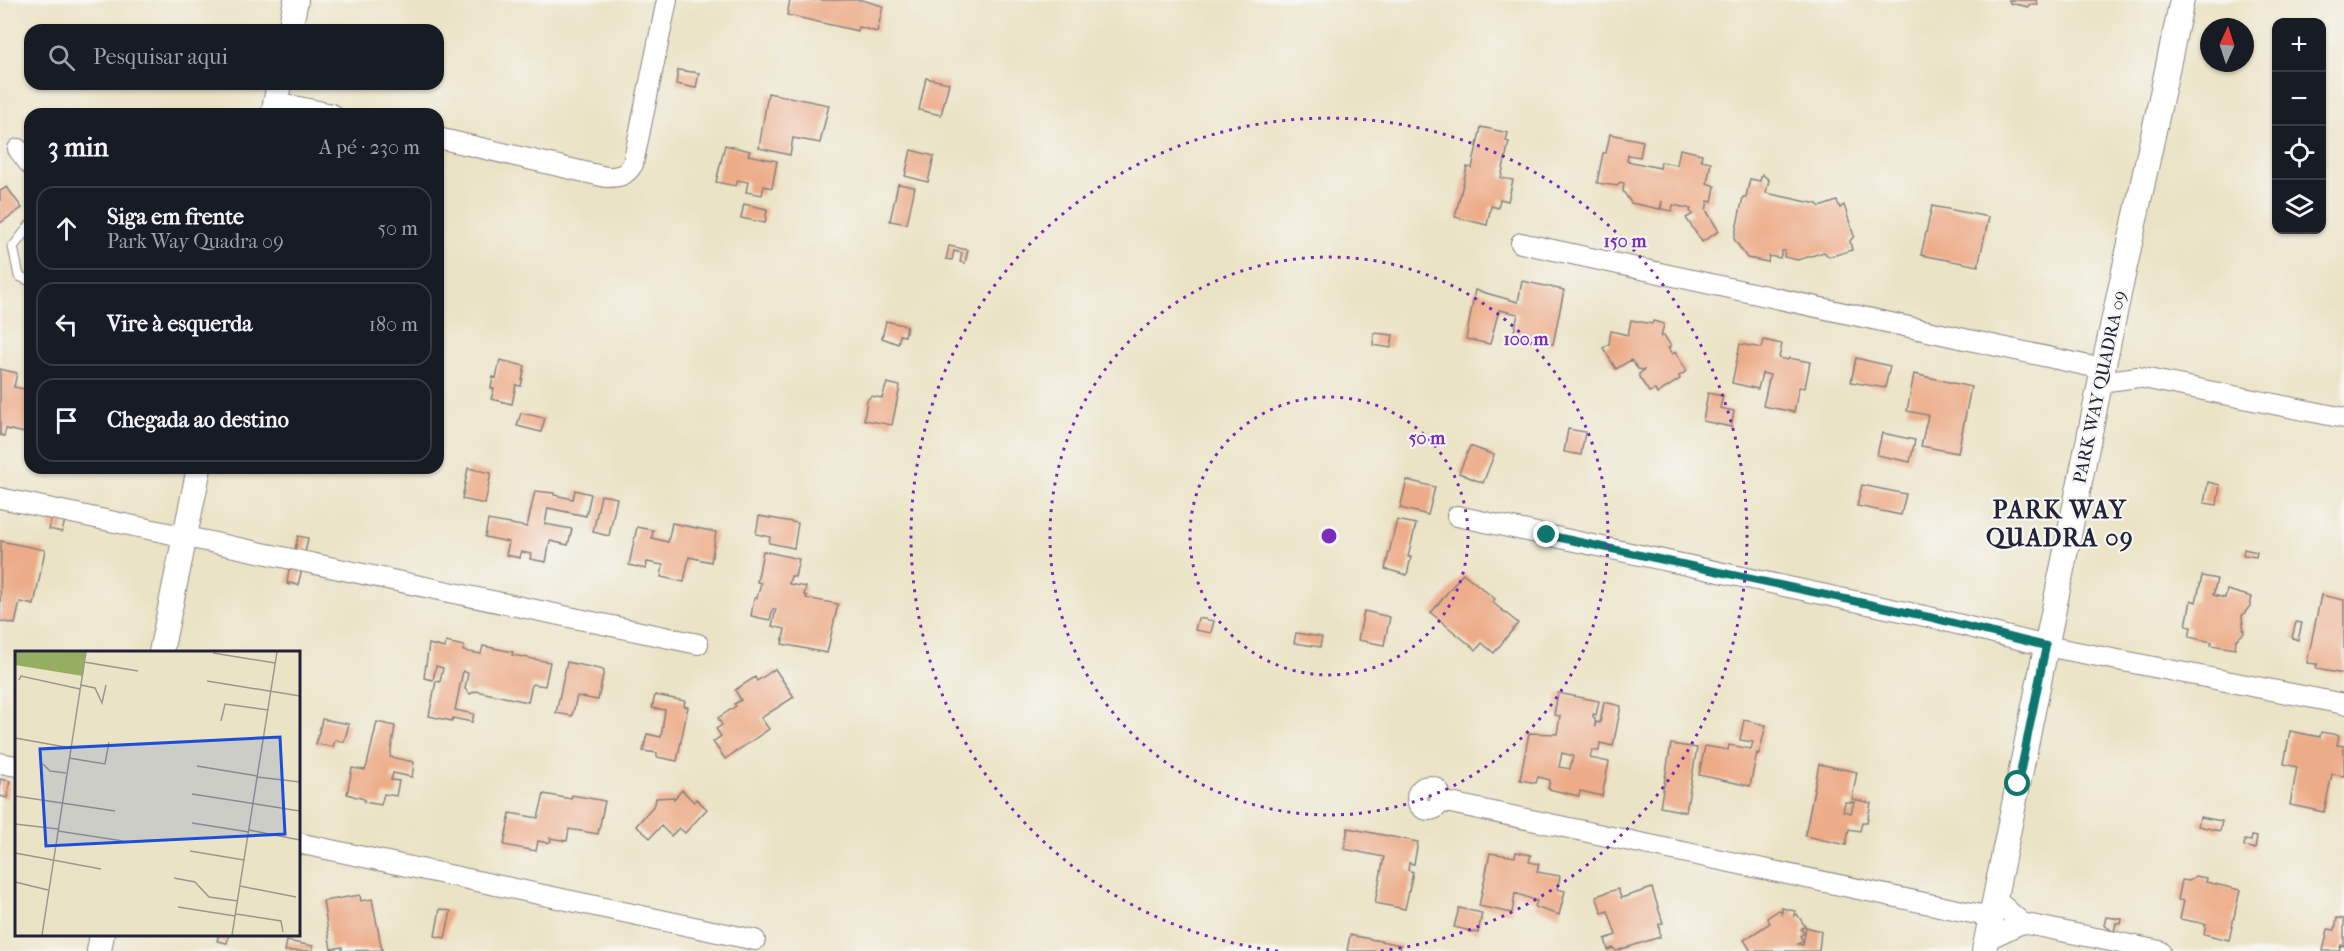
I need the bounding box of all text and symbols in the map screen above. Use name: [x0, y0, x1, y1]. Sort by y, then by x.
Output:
north arrow: [2200, 18, 2254, 72]
map controls: [2272, 18, 2326, 234]
button: +: [2272, 18, 2326, 72]
search box: [24, 24, 444, 90]
icon: search: [45, 41, 78, 74]
text: Pesquisar aqui: [93, 44, 228, 70]
button: −: [2272, 72, 2326, 126]
button: locate: [2272, 126, 2326, 180]
text: 3 min: [48, 132, 109, 163]
text: A pé · 230 m: [319, 136, 420, 159]
button: layers: [2272, 180, 2326, 234]
text: Siga em frente: [107, 204, 244, 230]
icon: ahead: [50, 212, 83, 245]
text: 50 m: [377, 217, 418, 240]
text: Park Way Quadra 09: [107, 230, 284, 253]
text: 150 m: [1604, 231, 1647, 252]
street label: PARK WAY QUADRA 09: [2069, 289, 2131, 485]
icon: left: [50, 308, 83, 341]
text: Vire à esquerda: [107, 311, 252, 337]
text: 180 m: [369, 313, 418, 336]
text: 100 m: [1503, 329, 1550, 350]
icon: arrive: [50, 404, 83, 437]
text: Chegada ao destino: [107, 407, 289, 433]
text: 50 m: [1409, 428, 1446, 449]
district label: PARK WAY QUADRA 09: [1986, 496, 2134, 552]
route end: [1533, 521, 1559, 547]
centre of rings: [1319, 526, 1339, 546]
inset map: [15, 651, 300, 936]
route start: [2004, 770, 2030, 796]

